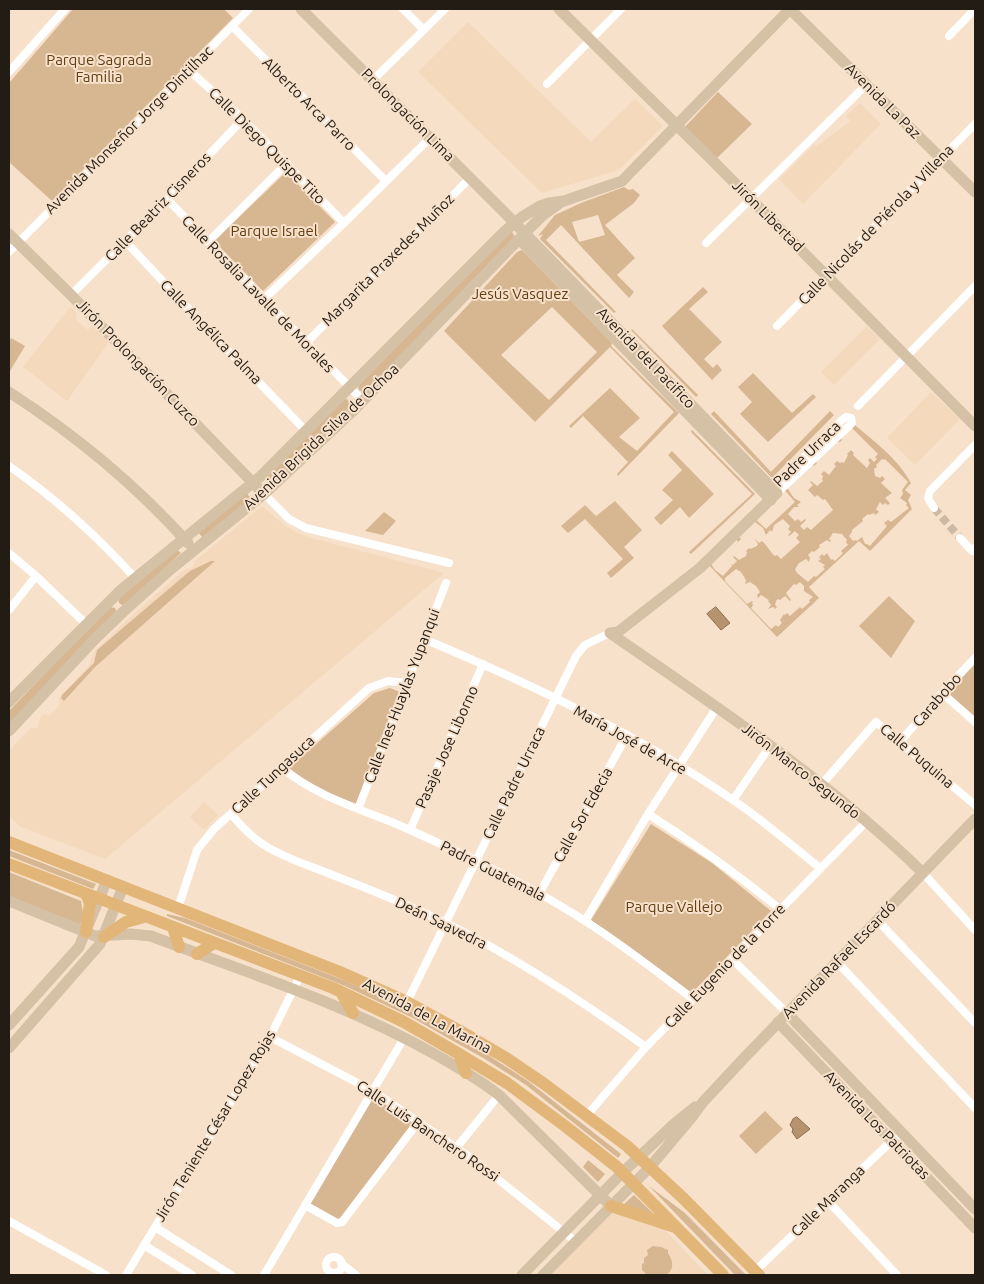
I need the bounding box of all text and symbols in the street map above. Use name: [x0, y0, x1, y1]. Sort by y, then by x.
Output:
street label: Avenida Monseñor Jorge Dintilhac: [41, 42, 217, 218]
park label: Parque Sagrada Familia: [46, 51, 152, 86]
street label: Alberto Arca Parro: [259, 54, 359, 154]
street label: Avenida La Paz: [841, 59, 925, 143]
street label: Prolongación Lima: [358, 65, 458, 165]
street label: Calle Diego Quispe Tito: [205, 84, 329, 208]
street label: Calle Nicolás de Piérola y Villena: [795, 141, 957, 309]
street label: Calle Beatriz Cisneros: [101, 149, 215, 265]
street label: Jirón Libertad: [728, 176, 808, 256]
street label: Margarita Praxedes Muñoz: [318, 190, 458, 330]
street label: Calle Rosalia Lavalle de Morales: [178, 212, 338, 376]
park label: Parque Israel: [230, 222, 318, 240]
street label: Calle Angélica Palma: [156, 276, 266, 388]
park label: Jesús Vasquez: [472, 285, 568, 303]
street label: Jirón Prolongación Cuzco: [72, 296, 204, 430]
street label: Avenida del Pacifico: [593, 304, 699, 412]
street label: Avenida Brigida Silva de Ochoa: [239, 360, 403, 514]
street label: Padre Urraca: [770, 417, 844, 491]
street label: Calle Ines Huaylas Yupanqui: [360, 606, 444, 786]
street label: Carabobo: [909, 669, 965, 731]
street label: Pasaje Jose Liborno: [412, 683, 482, 811]
street label: María José de Arce: [570, 701, 690, 779]
street label: Jirón Manco Segundo: [738, 719, 864, 823]
street label: Calle Puquina: [876, 720, 958, 792]
street label: Calle Padre Urraca: [479, 724, 549, 842]
street label: Calle Tungasuca: [228, 732, 318, 818]
street label: Calle Sor Edecia: [549, 764, 617, 866]
street label: Padre Guatemala: [438, 837, 548, 905]
street label: Deán Saavedra: [392, 893, 490, 953]
park label: Parque Vallejo: [626, 898, 722, 916]
street label: Avenida Rafael Escardó: [778, 898, 900, 1022]
street label: Calle Eugenio de la Torre: [661, 900, 789, 1032]
street label: Avenida de La Marina: [360, 975, 494, 1057]
street label: Jirón Teniente César Lopez Rojas: [150, 1027, 280, 1225]
street label: Avenida Los Patriotas: [820, 1067, 934, 1183]
street label: Calle Luis Banchero Rossi: [353, 1076, 503, 1186]
street label: Calle Maranga: [787, 1161, 869, 1241]

